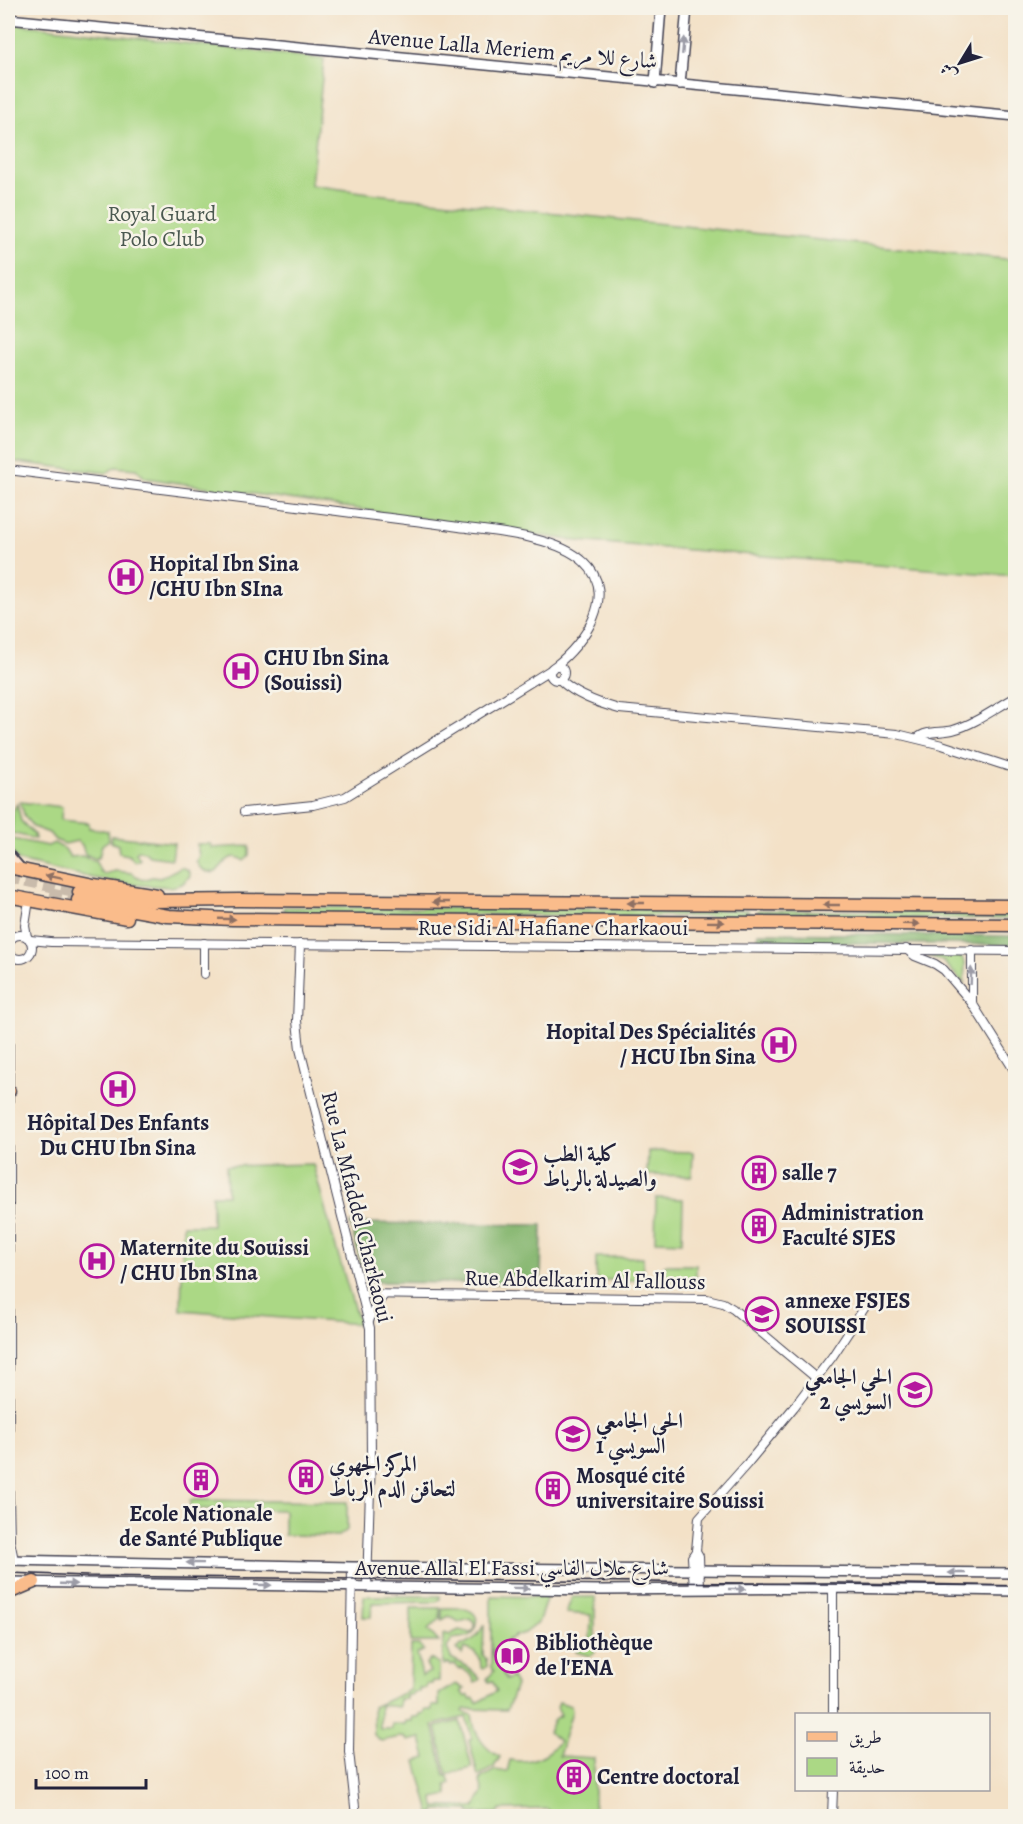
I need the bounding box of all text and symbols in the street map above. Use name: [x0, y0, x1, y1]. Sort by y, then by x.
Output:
street label: Avenue Lalla Meriem شارع للا مريم: [366, 21, 659, 81]
north arrow: [930, 33, 990, 93]
one-way arrow: [679, 36, 688, 55]
text: ش: [935, 59, 963, 85]
park label: Royal Guard Polo Club: [107, 199, 217, 254]
place label: Hopital Ibn Sina /CHU Ibn SIna: [149, 549, 299, 604]
hospital icon: Hopital Ibn Sina /CHU Ibn SIna: [108, 559, 144, 595]
place label: CHU Ibn Sina (Souissi): [264, 643, 390, 698]
hospital icon: CHU Ibn Sina (Souissi): [223, 653, 259, 689]
one-way arrow: [45, 871, 63, 881]
one-way arrow: [432, 897, 451, 907]
one-way arrow: [627, 898, 646, 908]
one-way arrow: [822, 900, 841, 910]
street label: Rue Sidi Al Hafiane Charkaoui: [418, 913, 688, 943]
one-way arrow: [217, 914, 236, 923]
one-way arrow: [706, 918, 725, 927]
one-way arrow: [901, 919, 920, 929]
one-way arrow: [967, 967, 976, 986]
place label: Hopital Des Spécialités / HCU Ibn Sina: [546, 1017, 756, 1072]
hospital icon: Hopital Des Spécialités / HCU Ibn Sina: [761, 1027, 797, 1063]
hospital icon: Hôpital Des Enfants Du CHU Ibn Sina: [100, 1071, 136, 1107]
street label: Rue La Mfaddel Charkaoui: [314, 1088, 400, 1326]
place label: Hôpital Des Enfants Du CHU Ibn Sina: [27, 1108, 209, 1163]
place label: كلية الطب والصيدلة بالرباط: [543, 1139, 657, 1194]
school or university icon: كلية الطب والصيدلة بالرباط: [502, 1149, 538, 1185]
building icon: salle 7: [741, 1155, 777, 1191]
place label: salle 7: [782, 1158, 837, 1188]
place label: Administration Faculté SJES: [781, 1198, 924, 1253]
building icon: Administration Faculté SJES: [741, 1208, 777, 1244]
place label: Maternite du Souissi / CHU Ibn SIna: [120, 1233, 309, 1288]
hospital icon: Maternite du Souissi / CHU Ibn SIna: [79, 1243, 115, 1279]
street label: Rue Abdelkarim Al Fallouss: [464, 1263, 706, 1297]
place label: annexe FSJES SOUISSI: [785, 1286, 910, 1341]
school or university icon: annexe FSJES SOUISSI: [744, 1296, 780, 1332]
place label: الحي الجامعي السويسي 2: [805, 1362, 892, 1422]
school or university icon: الحي الجامعي السويسي 2: [897, 1372, 933, 1408]
place label: الحي الجامعي السويسي 1: [596, 1406, 683, 1466]
school or university icon: الحي الجامعي السويسي 1: [555, 1416, 591, 1452]
place label: المركز الجهوي لتحاقن الدم الرباط: [329, 1449, 456, 1508]
building icon: المركز الجهوي لتحاقن الدم الرباط: [288, 1459, 324, 1495]
place label: Mosqué cité universitaire Souissi: [576, 1461, 764, 1516]
building icon: Ecole Nationale de Santé Publique: [183, 1462, 219, 1498]
building icon: Mosqué cité universitaire Souissi: [535, 1471, 571, 1507]
place label: Ecole Nationale de Santé Publique: [119, 1499, 283, 1554]
street label: Avenue Allal El Fassi شارع علال الفاسي: [354, 1553, 669, 1588]
one-way arrow: [186, 1559, 205, 1568]
one-way arrow: [948, 1568, 967, 1578]
one-way arrow: [59, 1579, 78, 1588]
one-way arrow: [254, 1580, 273, 1590]
one-way arrow: [512, 1583, 531, 1593]
one-way arrow: [728, 1584, 747, 1594]
place label: Bibliothèque de l'ENA: [535, 1628, 653, 1683]
library icon: Bibliothèque de l'ENA: [494, 1638, 530, 1674]
legend: [795, 1713, 990, 1791]
text: طريق: [849, 1725, 882, 1749]
scale bar: [36, 1752, 146, 1790]
text: حديقة: [849, 1755, 885, 1779]
building icon: Centre doctoral: [556, 1759, 592, 1795]
text: 100 m: [45, 1761, 89, 1785]
place label: Centre doctoral: [597, 1762, 740, 1792]

